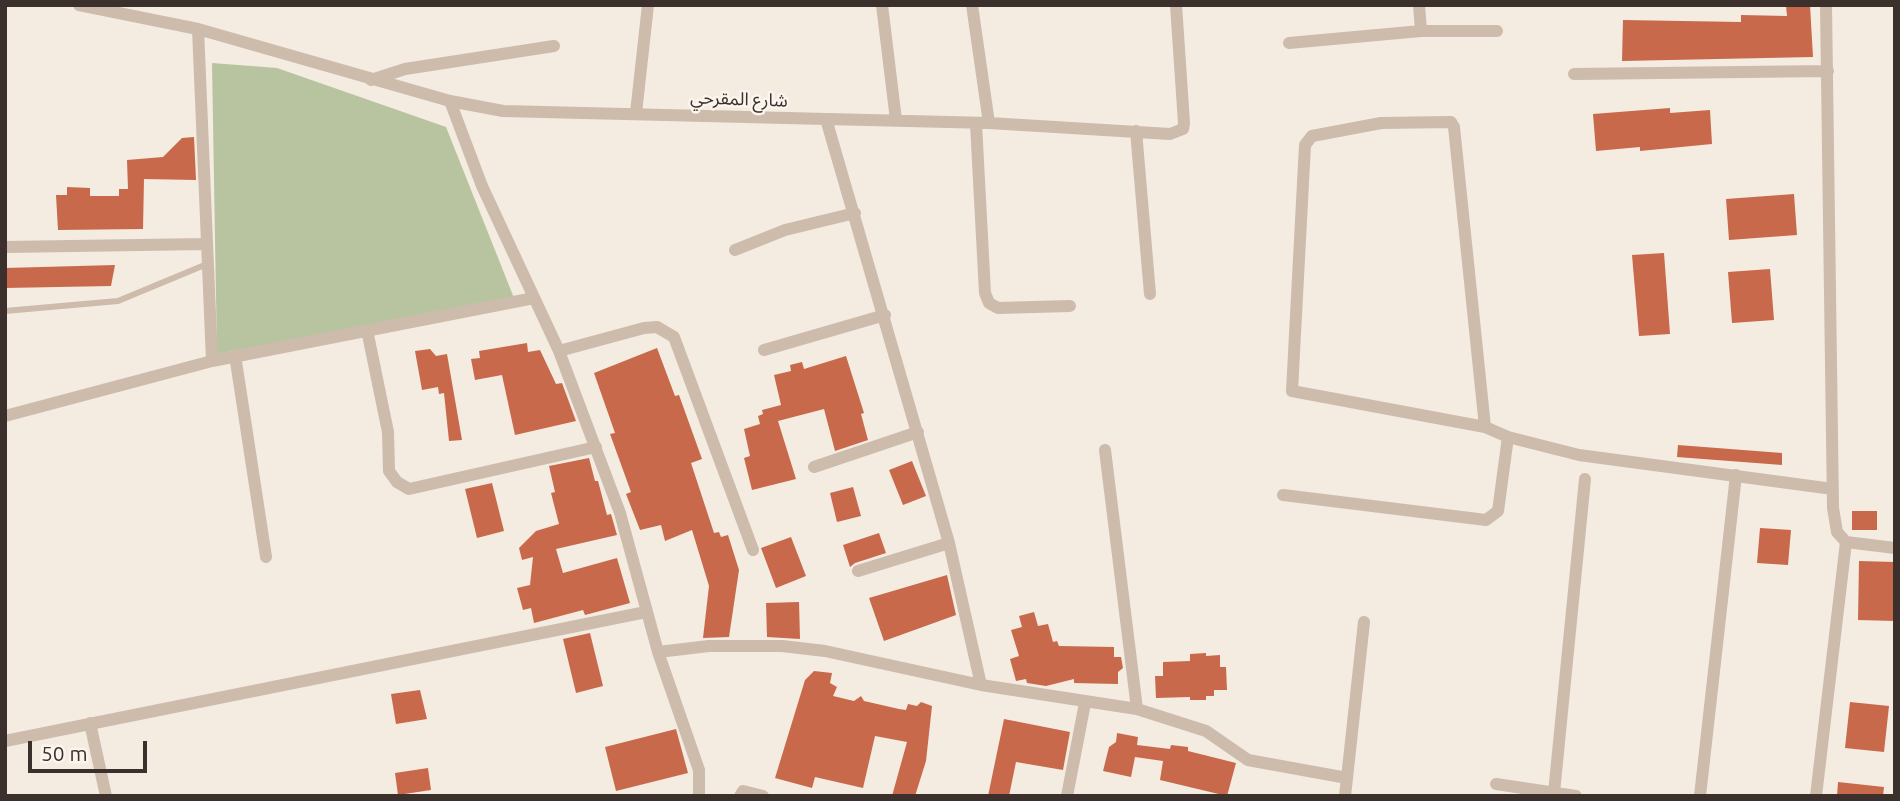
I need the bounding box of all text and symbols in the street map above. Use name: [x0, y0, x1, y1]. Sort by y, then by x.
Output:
street label: شارع المقرحي: [690, 87, 788, 111]
scale bar: [32, 728, 150, 772]
text: 50 m: [41, 741, 88, 765]

